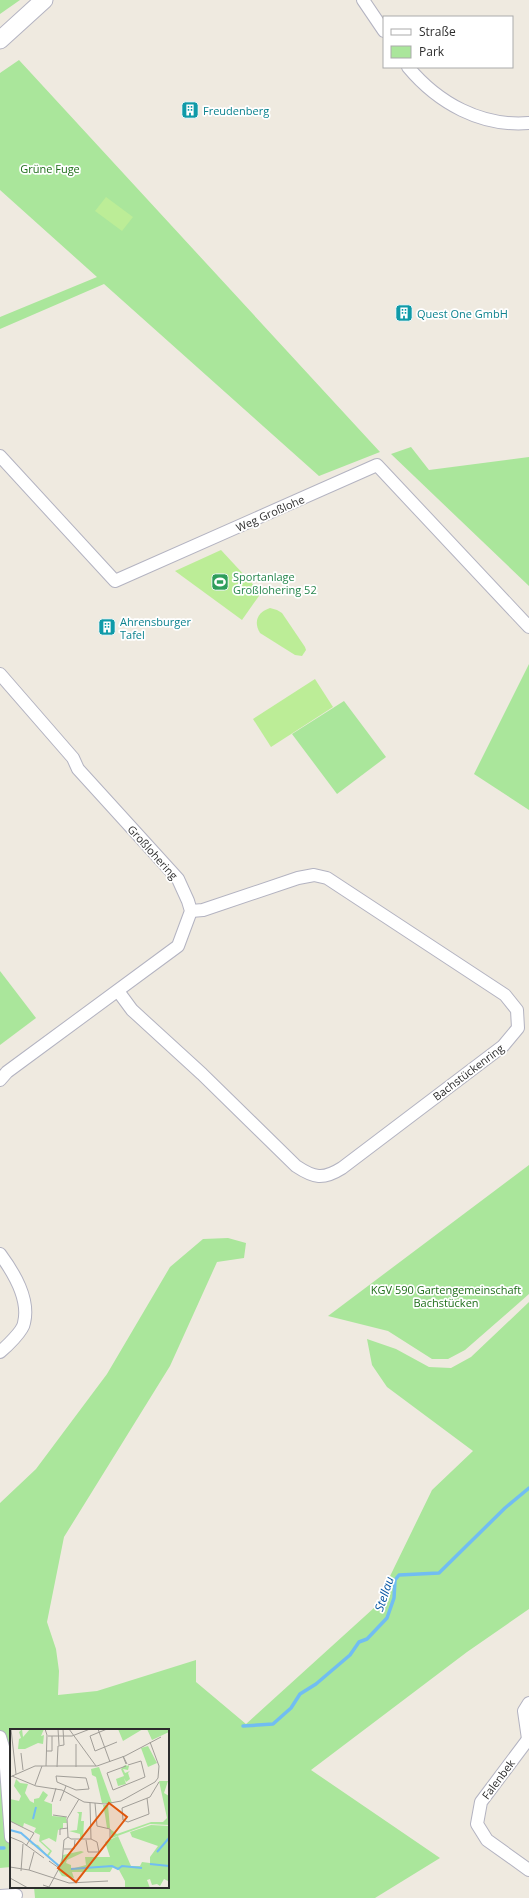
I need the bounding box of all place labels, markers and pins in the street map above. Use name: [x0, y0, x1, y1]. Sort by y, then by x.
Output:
building icon: Freudenberg: [180, 100, 200, 120]
place label: Freudenberg: [203, 103, 269, 118]
building icon: Quest One GmbH: [394, 303, 414, 323]
place label: Quest One GmbH: [417, 306, 508, 321]
place label: Sportanlage Großlohering 52: [233, 569, 317, 597]
sports icon: Sportanlage Großlohering 52: [210, 572, 230, 592]
place label: Ahrensburger Tafel: [120, 614, 191, 642]
building icon: Ahrensburger Tafel: [97, 617, 117, 637]

